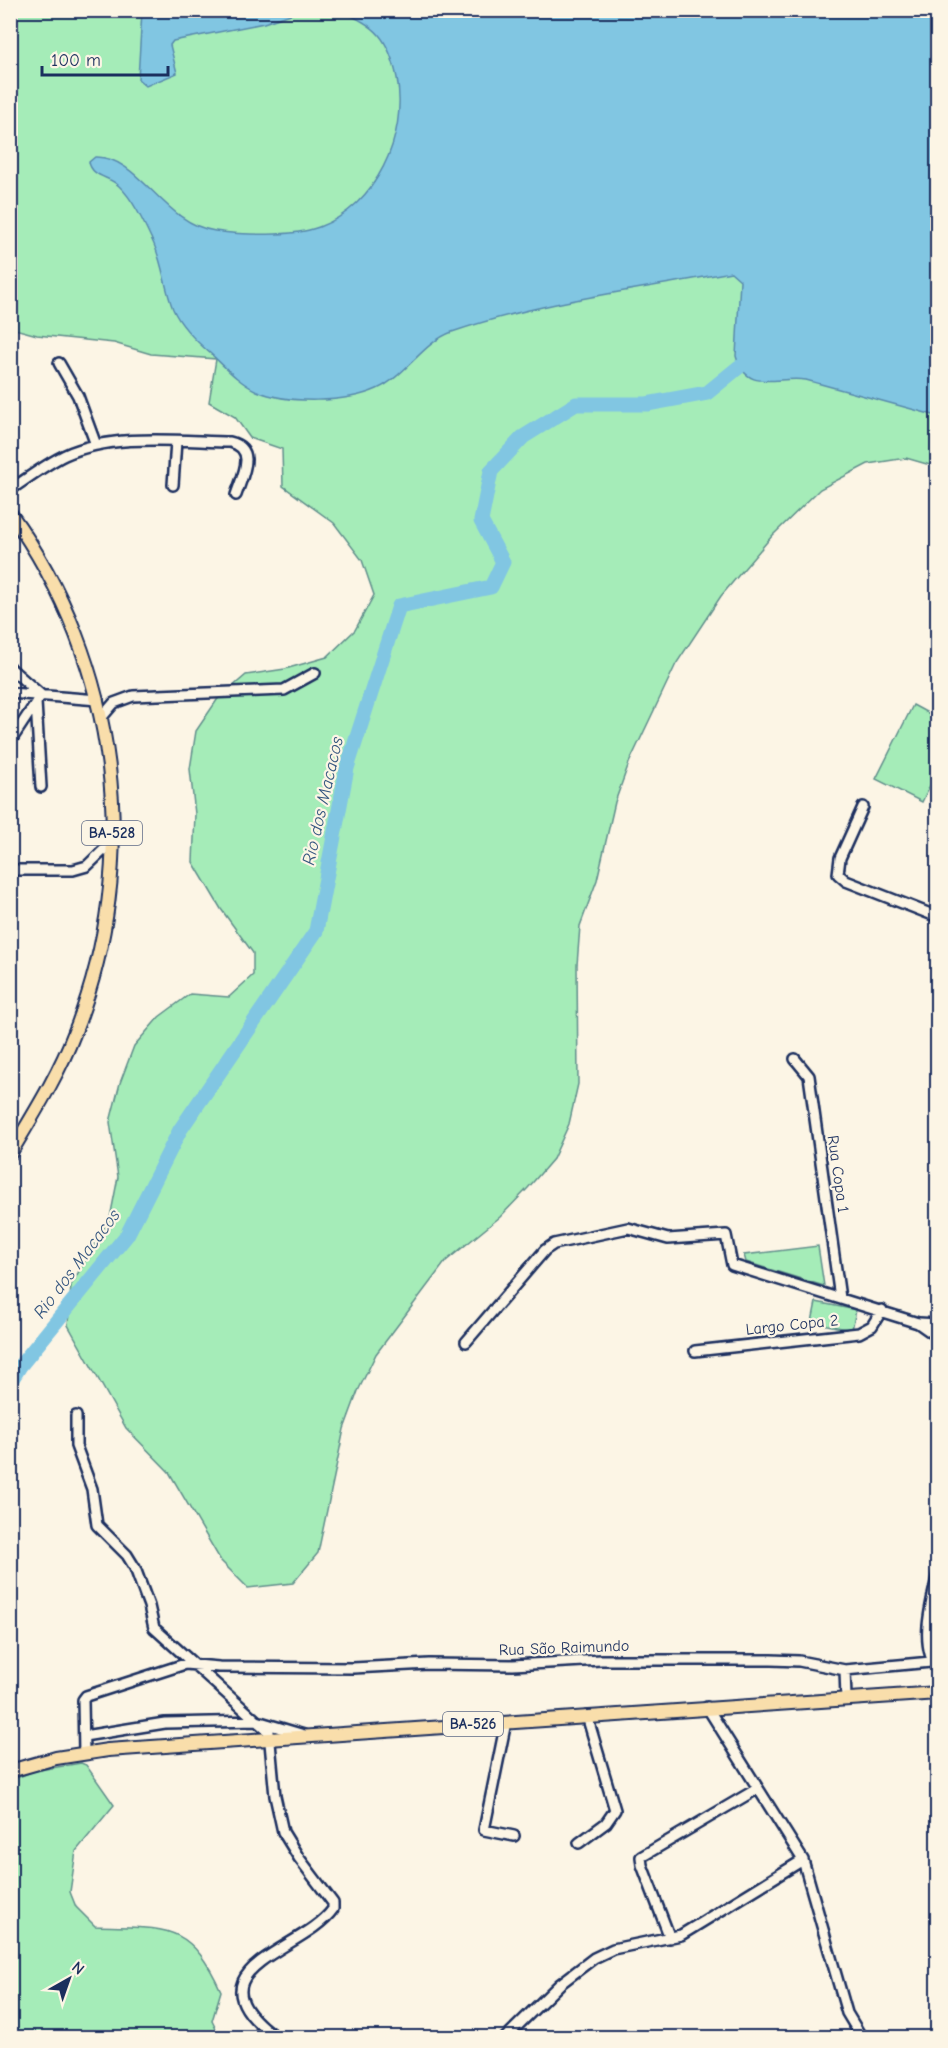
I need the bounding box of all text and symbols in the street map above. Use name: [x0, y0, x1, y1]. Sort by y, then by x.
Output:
scale bar: [42, 39, 168, 77]
text: 100 m: [51, 50, 101, 71]
water label: Rio dos Macacos: [298, 734, 348, 867]
road number: BA-528: [82, 821, 142, 845]
street label: Rua Copa 1: [824, 1134, 852, 1214]
water label: Rio dos Macacos: [29, 1205, 125, 1323]
street label: Largo Copa 2: [745, 1311, 839, 1339]
street label: Rua São Raimundo: [498, 1637, 630, 1659]
road number: BA-526: [443, 1712, 503, 1736]
north arrow: [39, 1949, 99, 2009]
text: N: [68, 1958, 88, 1979]

